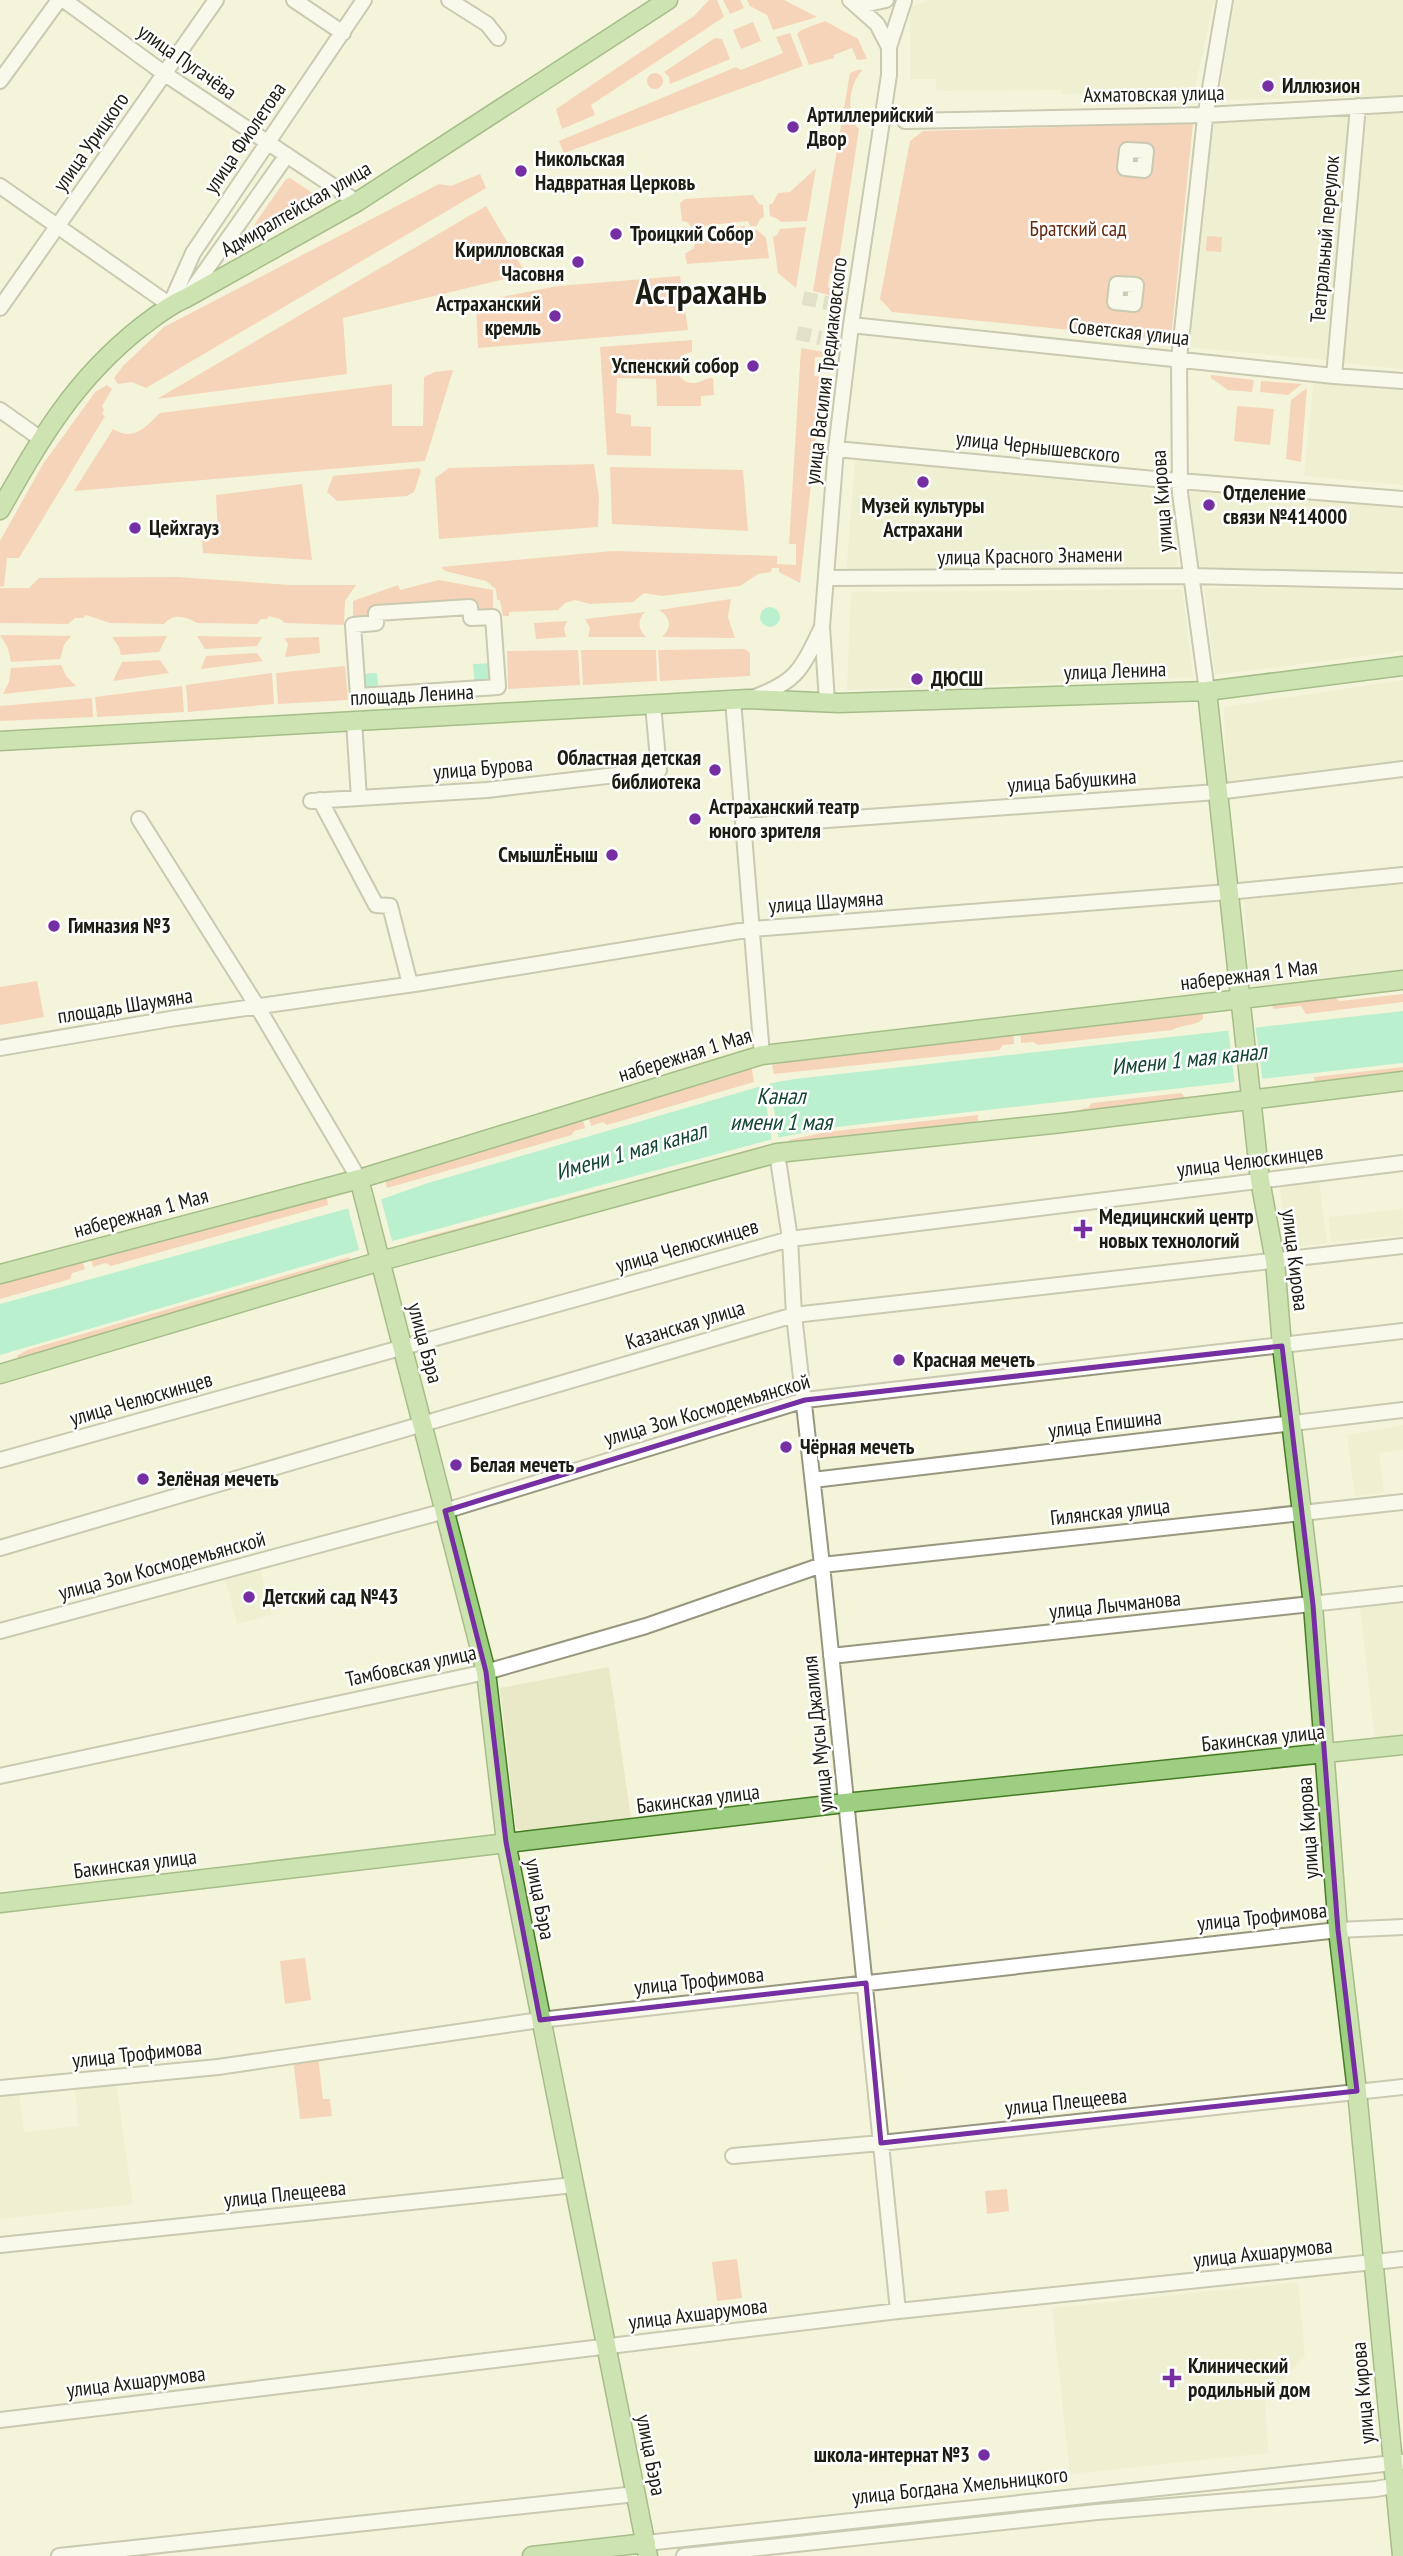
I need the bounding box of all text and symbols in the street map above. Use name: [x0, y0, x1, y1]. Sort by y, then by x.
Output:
street label: улица Пугачёва: [132, 18, 242, 106]
place label: Иллюзион: [1282, 72, 1360, 99]
street label: улица Фиолетова: [197, 77, 292, 199]
marker: Иллюзион: [1260, 78, 1276, 94]
street label: Ахматовская улица: [1083, 79, 1225, 108]
street label: улица Урицкого: [46, 87, 135, 197]
place label: Артиллерийский Двор: [806, 101, 934, 152]
marker: Артиллерийский Двор: [785, 119, 801, 135]
place label: Никольская Надвратная Церковь: [535, 145, 695, 196]
street label: Театральный переулок: [1304, 154, 1345, 324]
street label: Адмиралтейская улица: [216, 155, 376, 263]
marker: Никольская Надвратная Церковь: [513, 163, 529, 179]
park label: Братский сад: [1030, 215, 1126, 242]
place label: Троицкий Собор: [630, 220, 754, 247]
marker: Троицкий Собор: [608, 226, 624, 242]
place label: Кирилловская Часовня: [455, 236, 564, 287]
marker: Кирилловская Часовня: [570, 254, 586, 270]
street label: улица Василия Тредиаковского: [798, 256, 853, 486]
district label: Астрахань: [634, 268, 767, 314]
place label: Астраханский кремль: [435, 290, 541, 341]
marker: Астраханский кремль: [547, 308, 563, 324]
street label: Советская улица: [1067, 312, 1191, 351]
place label: Успенский собор: [611, 352, 739, 379]
marker: Успенский собор: [745, 358, 761, 374]
street label: улица Чернышевского: [955, 424, 1122, 469]
street label: улица Кирова: [1144, 449, 1179, 553]
marker: Музей культуры Астрахани: [915, 474, 931, 490]
place label: Отделение связи №414000: [1223, 479, 1347, 530]
place label: Музей культуры Астрахани: [861, 492, 985, 543]
marker: Отделение связи №414000: [1201, 497, 1217, 513]
place label: Цейхгауз: [149, 514, 219, 541]
marker: Цейхгауз: [127, 520, 143, 536]
street label: улица Красного Знамени: [937, 540, 1123, 571]
street label: улица Ленина: [1063, 655, 1167, 686]
place label: ДЮСШ: [931, 665, 983, 692]
marker: ДЮСШ: [909, 671, 925, 687]
street label: площадь Ленина: [349, 678, 475, 711]
place label: Областная детская библиотека: [557, 744, 701, 795]
street label: улица Бурова: [432, 750, 534, 785]
marker: Областная детская библиотека: [707, 762, 723, 778]
street label: улица Бабушкина: [1006, 763, 1137, 798]
place label: Астраханский театр юного зрителя: [708, 793, 859, 844]
marker: Астраханский театр юного зрителя: [687, 811, 703, 827]
place label: СмышлЁныш: [498, 841, 598, 868]
marker: СмышлЁныш: [604, 847, 620, 863]
street label: улица Шаумяна: [768, 884, 884, 919]
place label: Гимназия №3: [68, 912, 171, 939]
marker: Гимназия №3: [46, 918, 62, 934]
street label: набережная 1 Мая: [1179, 953, 1319, 996]
street label: площадь Шаумяна: [55, 982, 194, 1030]
street label: набережная 1 Мая: [615, 1021, 755, 1088]
water label: Имени 1 мая канал: [1110, 1036, 1270, 1081]
water label: Канал имени 1 мая: [730, 1081, 834, 1136]
water label: Имени 1 мая канал: [552, 1115, 711, 1186]
street label: улица Челюскинцев: [1175, 1138, 1325, 1183]
street label: набережная 1 Мая: [71, 1182, 211, 1243]
place label: Медицинский центр новых технологий: [1099, 1203, 1254, 1254]
street label: улица Кирова: [1276, 1208, 1315, 1312]
street label: улица Челюскинцев: [612, 1212, 761, 1279]
marker: Медицинский центр новых технологий: [1073, 1219, 1093, 1239]
street label: Казанская улица: [622, 1294, 748, 1355]
street label: улица Бэра: [402, 1300, 449, 1386]
place label: Красная мечеть: [913, 1346, 1035, 1373]
marker: Красная мечеть: [891, 1352, 907, 1368]
street label: улица Челюскинцев: [66, 1365, 215, 1432]
street label: улица Зои Космодемьянской: [601, 1367, 813, 1452]
street label: улица Епишина: [1047, 1403, 1163, 1444]
place label: Чёрная мечеть: [800, 1433, 915, 1460]
marker: Чёрная мечеть: [778, 1439, 794, 1455]
place label: Белая мечеть: [470, 1451, 574, 1478]
marker: Белая мечеть: [448, 1457, 464, 1473]
place label: Зелёная мечеть: [157, 1465, 279, 1492]
marker: Зелёная мечеть: [135, 1471, 151, 1487]
street label: Гилянская улица: [1049, 1492, 1171, 1531]
street label: улица Зои Космодемьянской: [55, 1525, 268, 1606]
place label: Детский сад №43: [263, 1583, 399, 1610]
street label: улица Лычманова: [1048, 1584, 1182, 1625]
marker: Детский сад №43: [241, 1589, 257, 1605]
street label: Тамбовская улица: [343, 1638, 479, 1693]
street label: улица Мусы Джалиля: [796, 1655, 839, 1814]
street label: Бакинская улица: [1200, 1718, 1326, 1757]
street label: улица Кирова: [1290, 1776, 1325, 1880]
street label: Бакинская улица: [635, 1778, 761, 1819]
street label: Бакинская улица: [72, 1843, 198, 1884]
street label: улица Бэра: [519, 1856, 562, 1942]
street label: улица Трофимова: [1196, 1896, 1328, 1937]
street label: улица Трофимова: [633, 1960, 765, 2001]
street label: улица Трофимова: [71, 2033, 203, 2074]
street label: улица Плещеева: [1004, 2082, 1128, 2121]
street label: улица Плещеева: [223, 2174, 347, 2213]
street label: улица Ахшарумова: [1192, 2232, 1334, 2273]
street label: улица Ахшарумова: [627, 2292, 769, 2335]
street label: улица Кирова: [1345, 2341, 1380, 2445]
place label: Клинический родильный дом: [1188, 2352, 1310, 2403]
street label: улица Ахшарумова: [65, 2360, 207, 2403]
marker: Клинический родильный дом: [1162, 2368, 1182, 2388]
street label: улица Бэра: [630, 2412, 673, 2498]
place label: школа-интернат №3: [814, 2441, 970, 2468]
marker: школа-интернат №3: [976, 2447, 992, 2463]
street label: улица Богдана Хмельницкого: [851, 2461, 1069, 2510]

